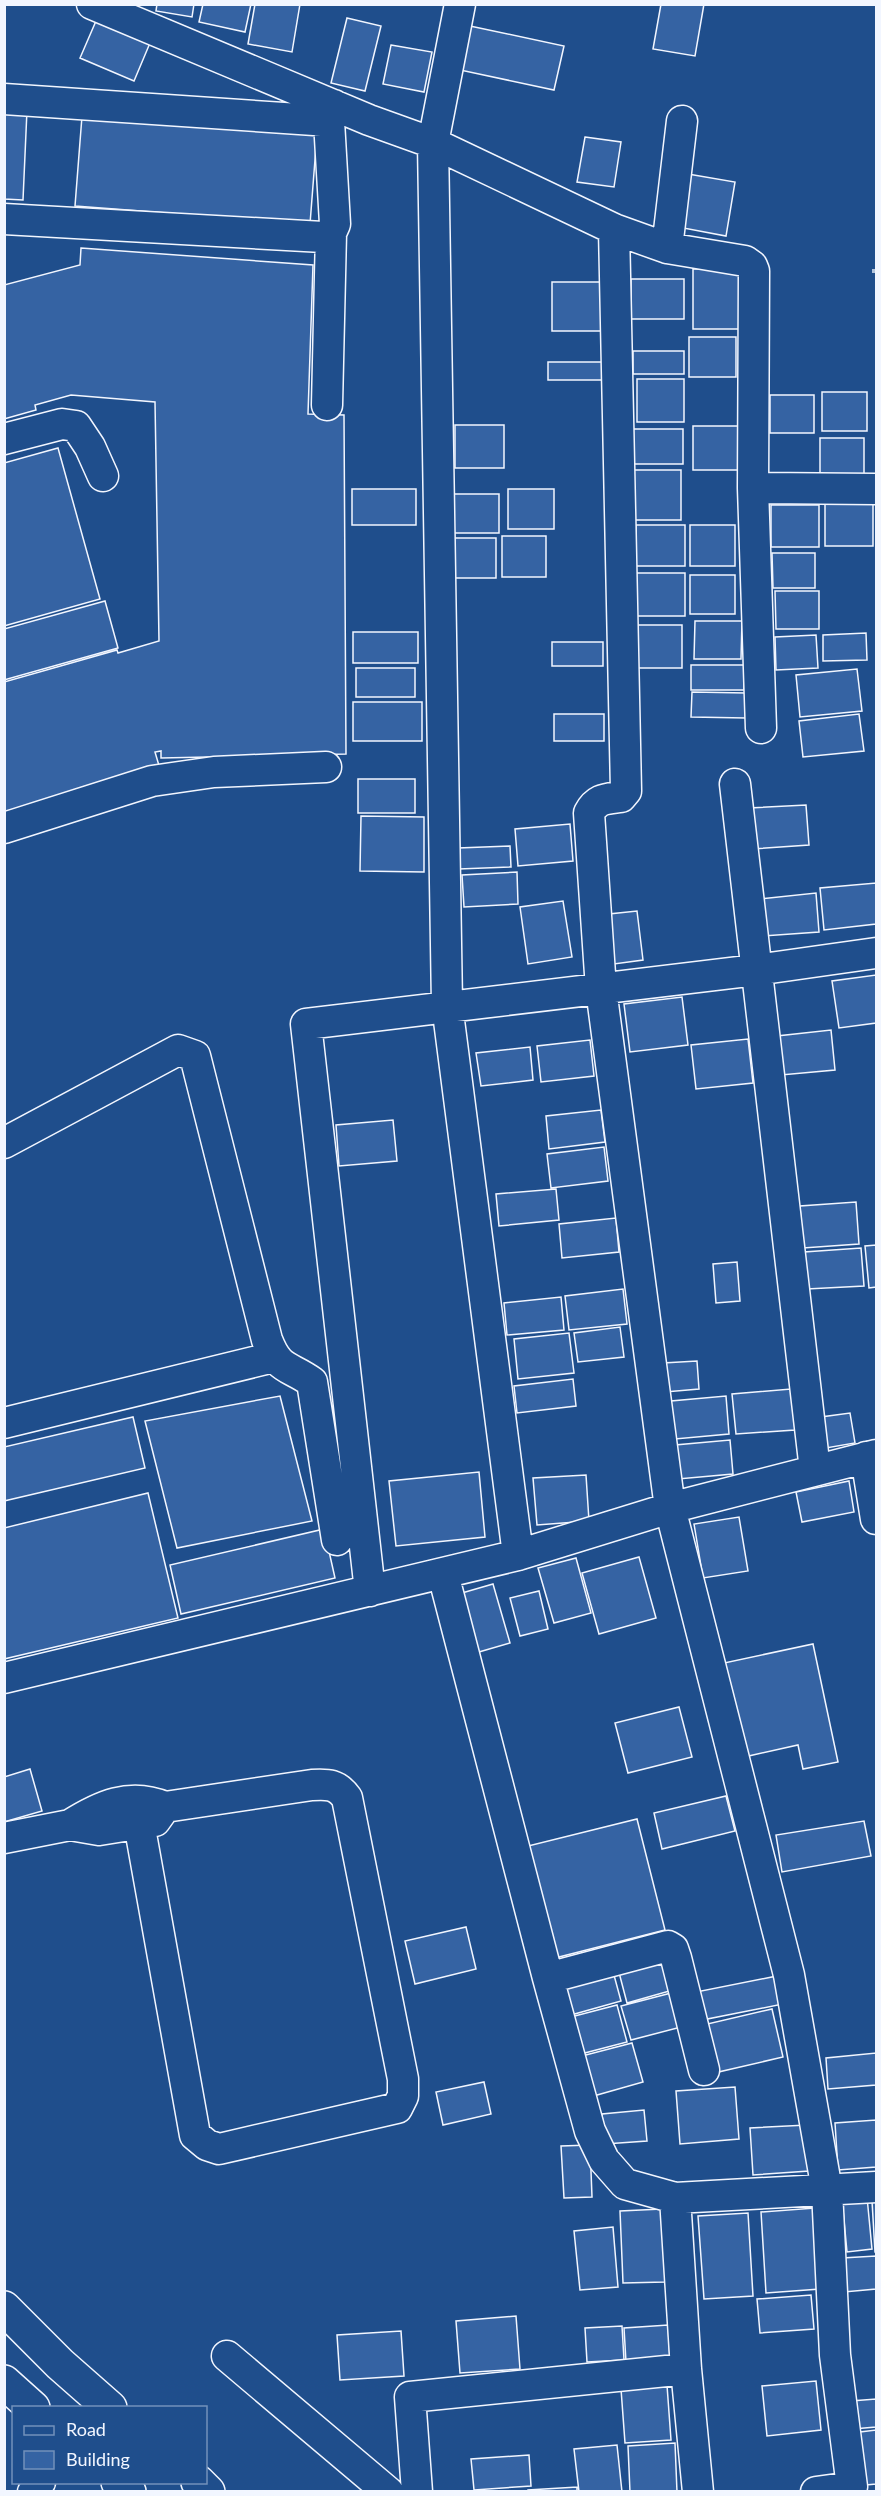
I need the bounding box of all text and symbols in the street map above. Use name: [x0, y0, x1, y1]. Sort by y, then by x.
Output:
legend: [12, 2406, 207, 2484]
text: Road: [66, 2418, 106, 2440]
text: Building: [66, 2448, 130, 2470]

